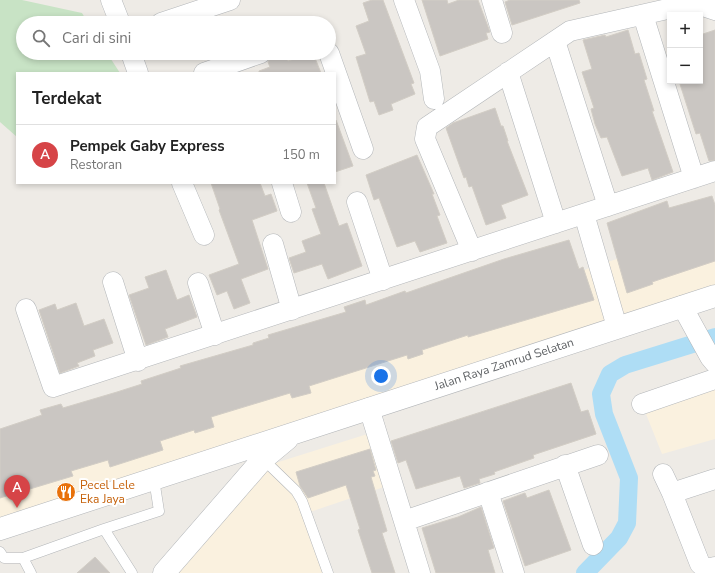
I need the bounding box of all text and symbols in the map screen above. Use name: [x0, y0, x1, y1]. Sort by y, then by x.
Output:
map controls: [667, 12, 703, 84]
button: +: [667, 12, 703, 48]
search box: [16, 16, 336, 60]
icon: search: [30, 27, 52, 49]
text: Cari di sini: [62, 28, 131, 48]
button: −: [667, 48, 703, 84]
text: Terdekat: [32, 87, 101, 110]
text: Pempek Gaby Express: [70, 136, 225, 156]
text: A: [40, 146, 50, 164]
text: 150 m: [282, 146, 320, 164]
text: Restoran: [70, 156, 122, 174]
street label: Jalan Raya Zamrud Selatan: [431, 334, 576, 394]
your location: [371, 366, 391, 386]
pin: A: [4, 475, 30, 508]
place label: Pecel Lele Eka Jaya: [80, 477, 135, 507]
restaurant icon: Pecel Lele Eka Jaya: [55, 481, 77, 503]

